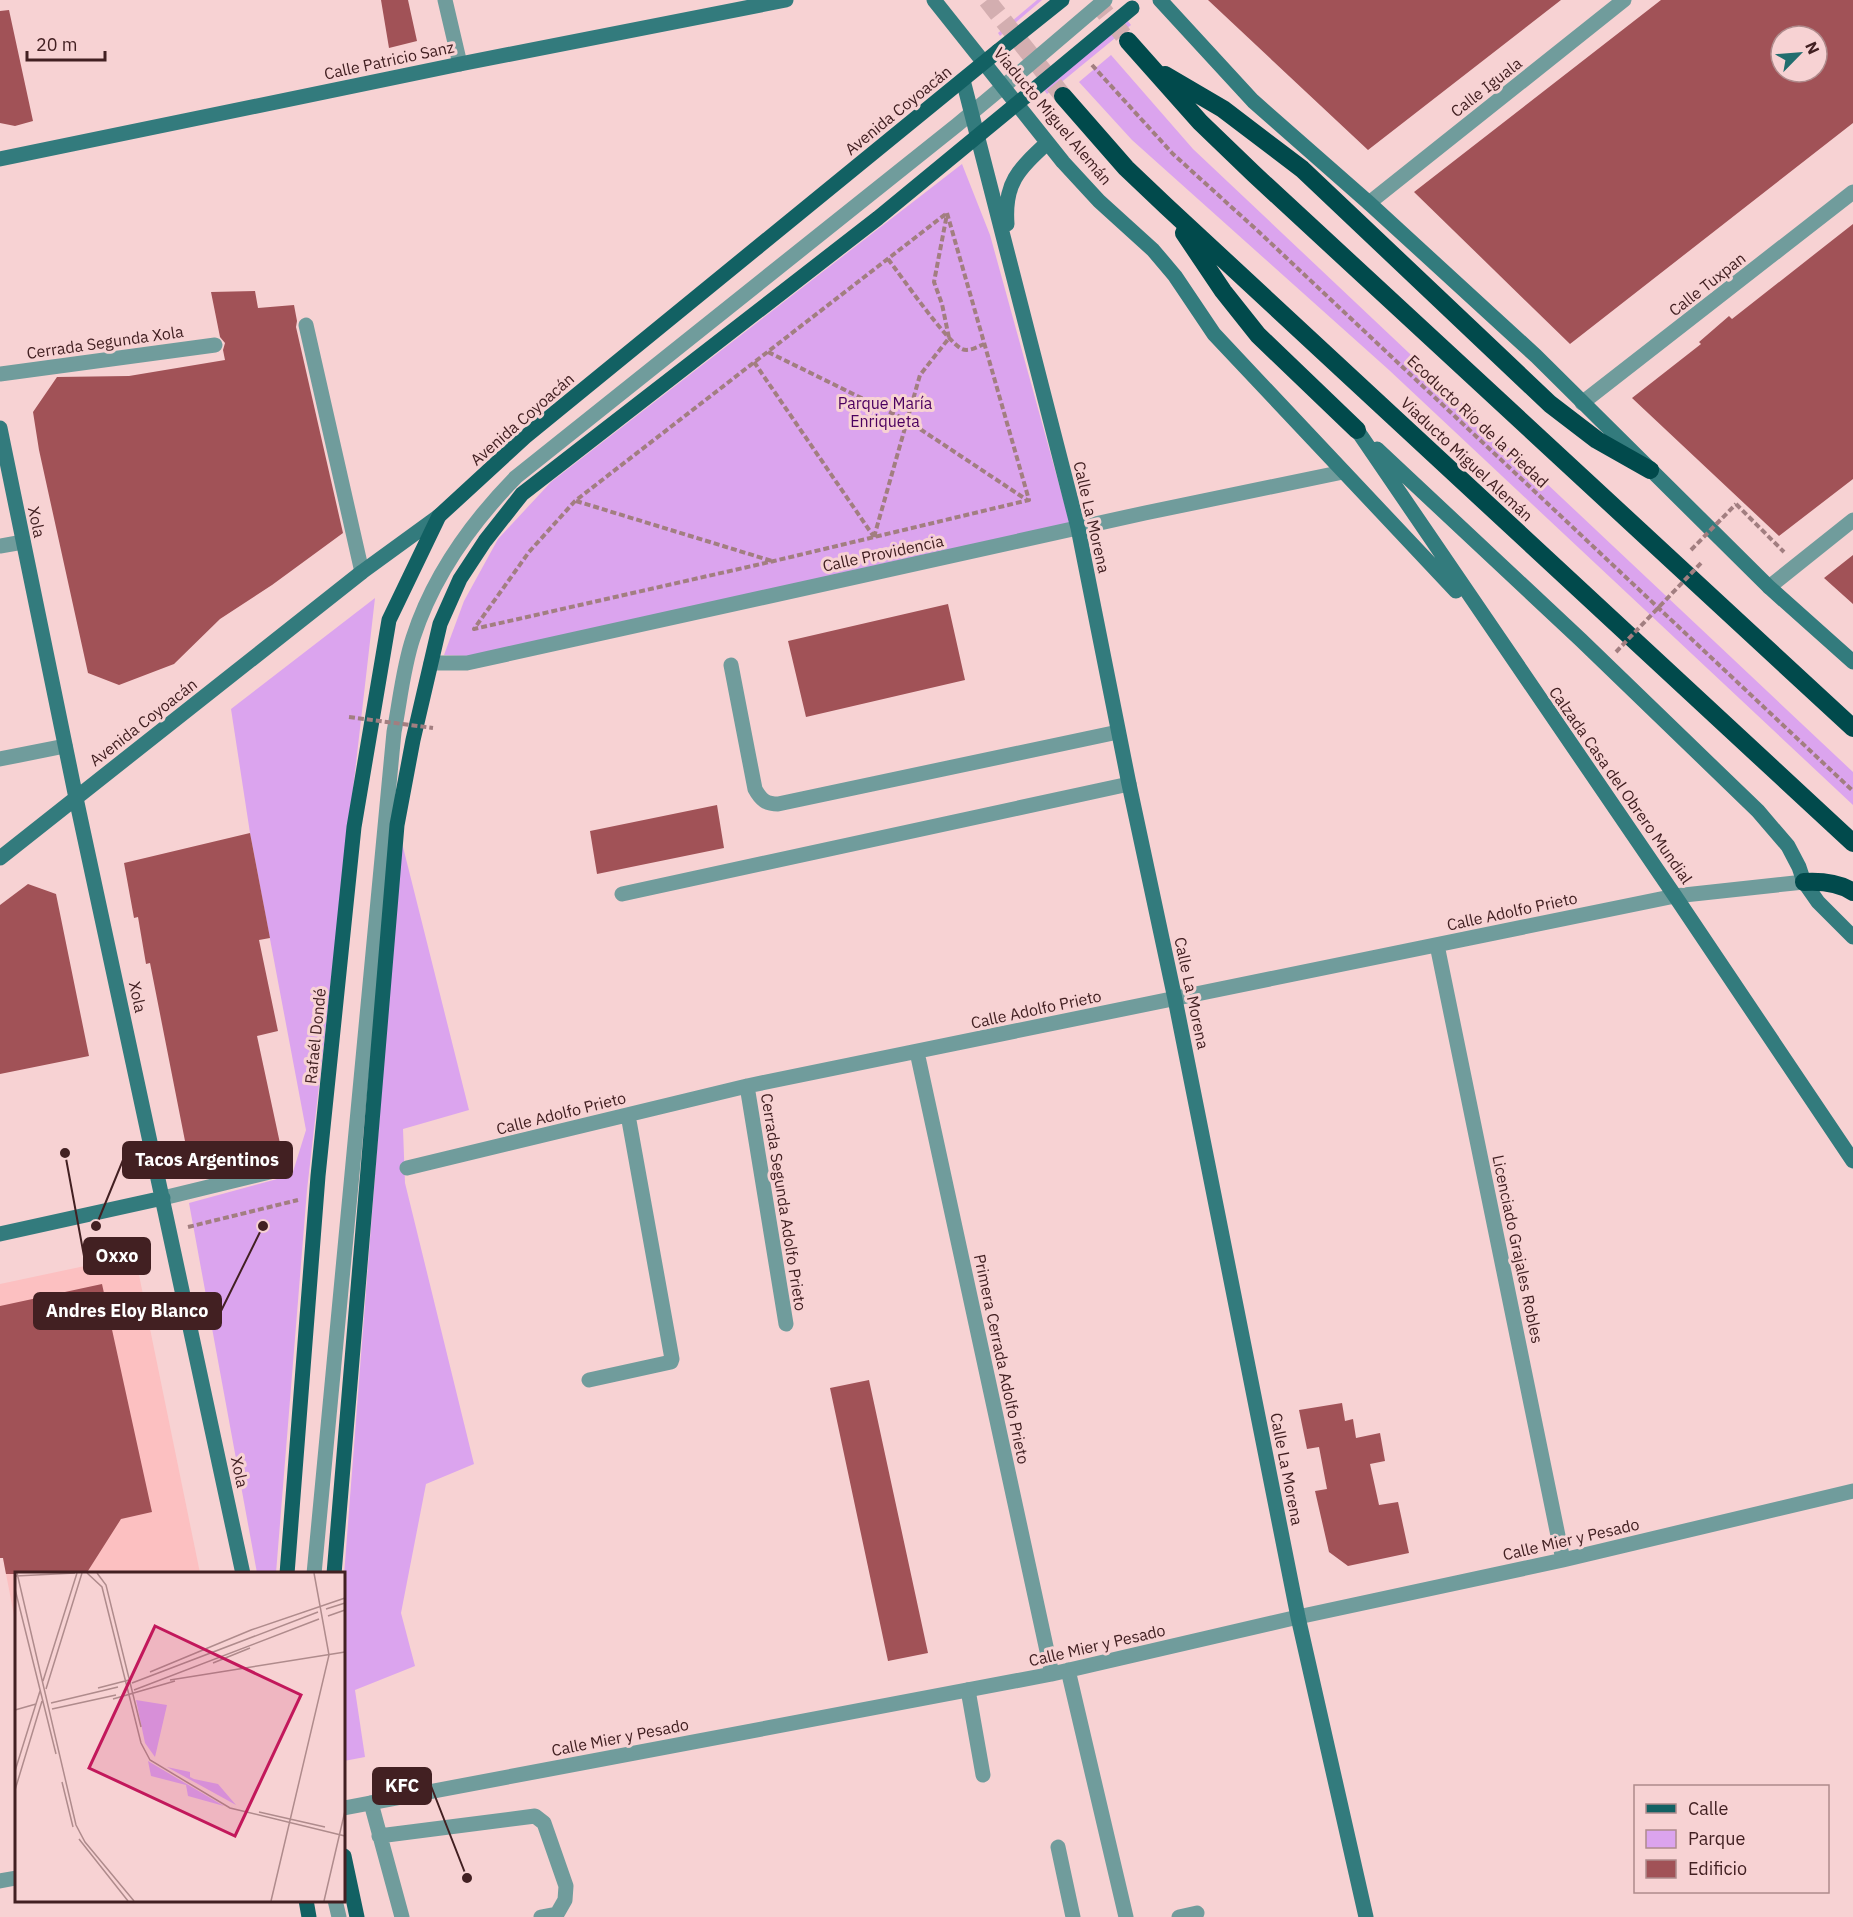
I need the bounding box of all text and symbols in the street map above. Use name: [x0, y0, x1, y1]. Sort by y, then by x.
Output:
scale bar: [27, 24, 105, 62]
north arrow: [1769, 24, 1829, 84]
text: 20 m: [36, 33, 78, 56]
street label: Calle Patricio Sanz: [322, 36, 456, 84]
text: N: [1801, 38, 1824, 57]
street label: Viaducto Miguel Alemán: [990, 43, 1116, 189]
street label: Calle Iguala: [1446, 53, 1526, 121]
street label: Avenida Coyoacán: [841, 61, 955, 159]
street label: Calle Tuxpan: [1665, 248, 1749, 320]
street label: Cerrada Segunda Xola: [25, 321, 185, 363]
street label: Ecoducto Río de la Piedad: [1403, 350, 1553, 492]
street label: Avenida Coyoacán: [466, 368, 578, 470]
park label: Parque María Enriqueta: [838, 393, 933, 431]
street label: Viaducto Miguel Alemán: [1397, 393, 1537, 525]
street label: Calle La Morena: [1069, 459, 1115, 575]
street label: Xola: [24, 505, 50, 540]
street label: Calle Providencia: [821, 530, 946, 576]
street label: Avenida Coyoacán: [85, 674, 201, 770]
street label: Calzada Casa del Obrero Mundial: [1545, 683, 1697, 887]
street label: Calle Adolfo Prieto: [1445, 887, 1579, 935]
street label: Calle La Morena: [1170, 935, 1214, 1051]
street label: Xola: [125, 980, 151, 1015]
street label: Calle Adolfo Prieto: [969, 985, 1103, 1033]
street label: Rafaél Dondé: [300, 987, 330, 1085]
street label: Calle Adolfo Prieto: [494, 1087, 628, 1139]
street label: Cerrada Segunda Adolfo Prieto: [757, 1092, 811, 1312]
callout: Tacos Argentinos: [123, 1142, 292, 1178]
text: Tacos Argentinos: [135, 1148, 279, 1171]
street label: Licenciado Grajales Robles: [1488, 1153, 1548, 1345]
callout: Oxxo: [84, 1238, 150, 1274]
text: Oxxo: [96, 1244, 138, 1267]
street label: Primera Cerrada Adolfo Prieto: [970, 1252, 1034, 1466]
callout: Andres Eloy Blanco: [34, 1293, 221, 1329]
text: Andres Eloy Blanco: [46, 1299, 208, 1322]
street label: Calle La Morena: [1266, 1411, 1308, 1527]
street label: Xola: [227, 1455, 253, 1490]
street label: Calle Mier y Pesado: [1501, 1514, 1641, 1564]
inset map: [15, 1572, 345, 1902]
street label: Calle Mier y Pesado: [1027, 1620, 1167, 1670]
street label: Calle Mier y Pesado: [550, 1714, 690, 1760]
callout: KFC: [373, 1768, 431, 1804]
text: KFC: [385, 1774, 419, 1797]
legend: [1634, 1785, 1829, 1893]
text: Calle: [1688, 1797, 1728, 1820]
text: Parque: [1688, 1827, 1746, 1850]
text: Edificio: [1688, 1857, 1747, 1880]

